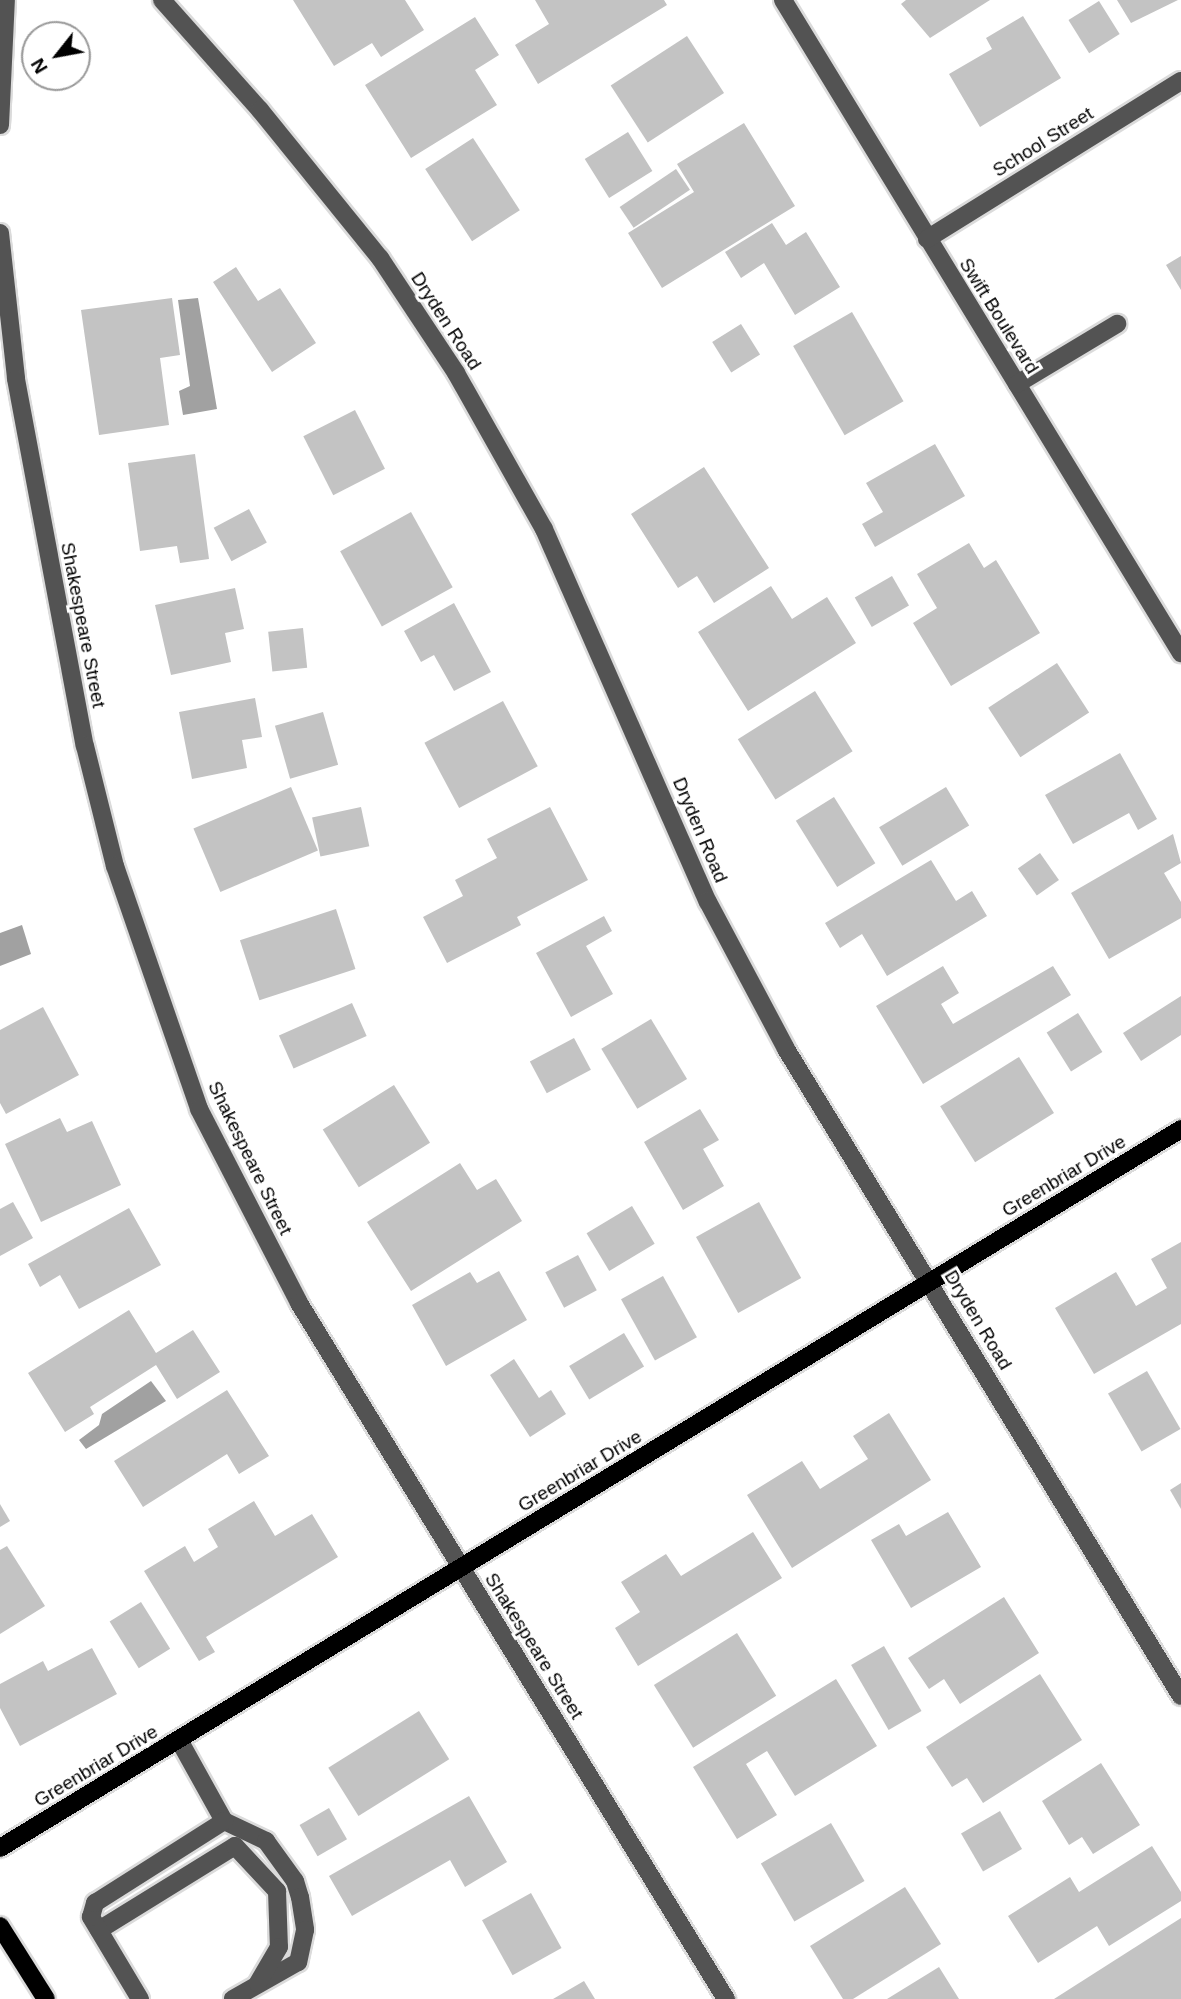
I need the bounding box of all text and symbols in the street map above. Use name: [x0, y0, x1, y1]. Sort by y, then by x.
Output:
north arrow: [21, 21, 91, 91]
text: N: [27, 55, 52, 77]
street label: School Street: [989, 102, 1097, 182]
street label: Swift Boulevard: [954, 254, 1044, 378]
street label: Dryden Road: [406, 268, 486, 374]
street label: Shakespeare Street: [56, 540, 110, 710]
street label: Dryden Road: [668, 774, 732, 886]
street label: Shakespeare Street: [203, 1078, 297, 1238]
street label: Greenbriar Drive: [998, 1130, 1130, 1222]
street label: Dryden Road: [939, 1266, 1017, 1374]
street label: Greenbriar Drive: [514, 1425, 646, 1517]
street label: Shakespeare Street: [480, 1569, 588, 1723]
street label: Greenbriar Drive: [30, 1720, 162, 1812]

